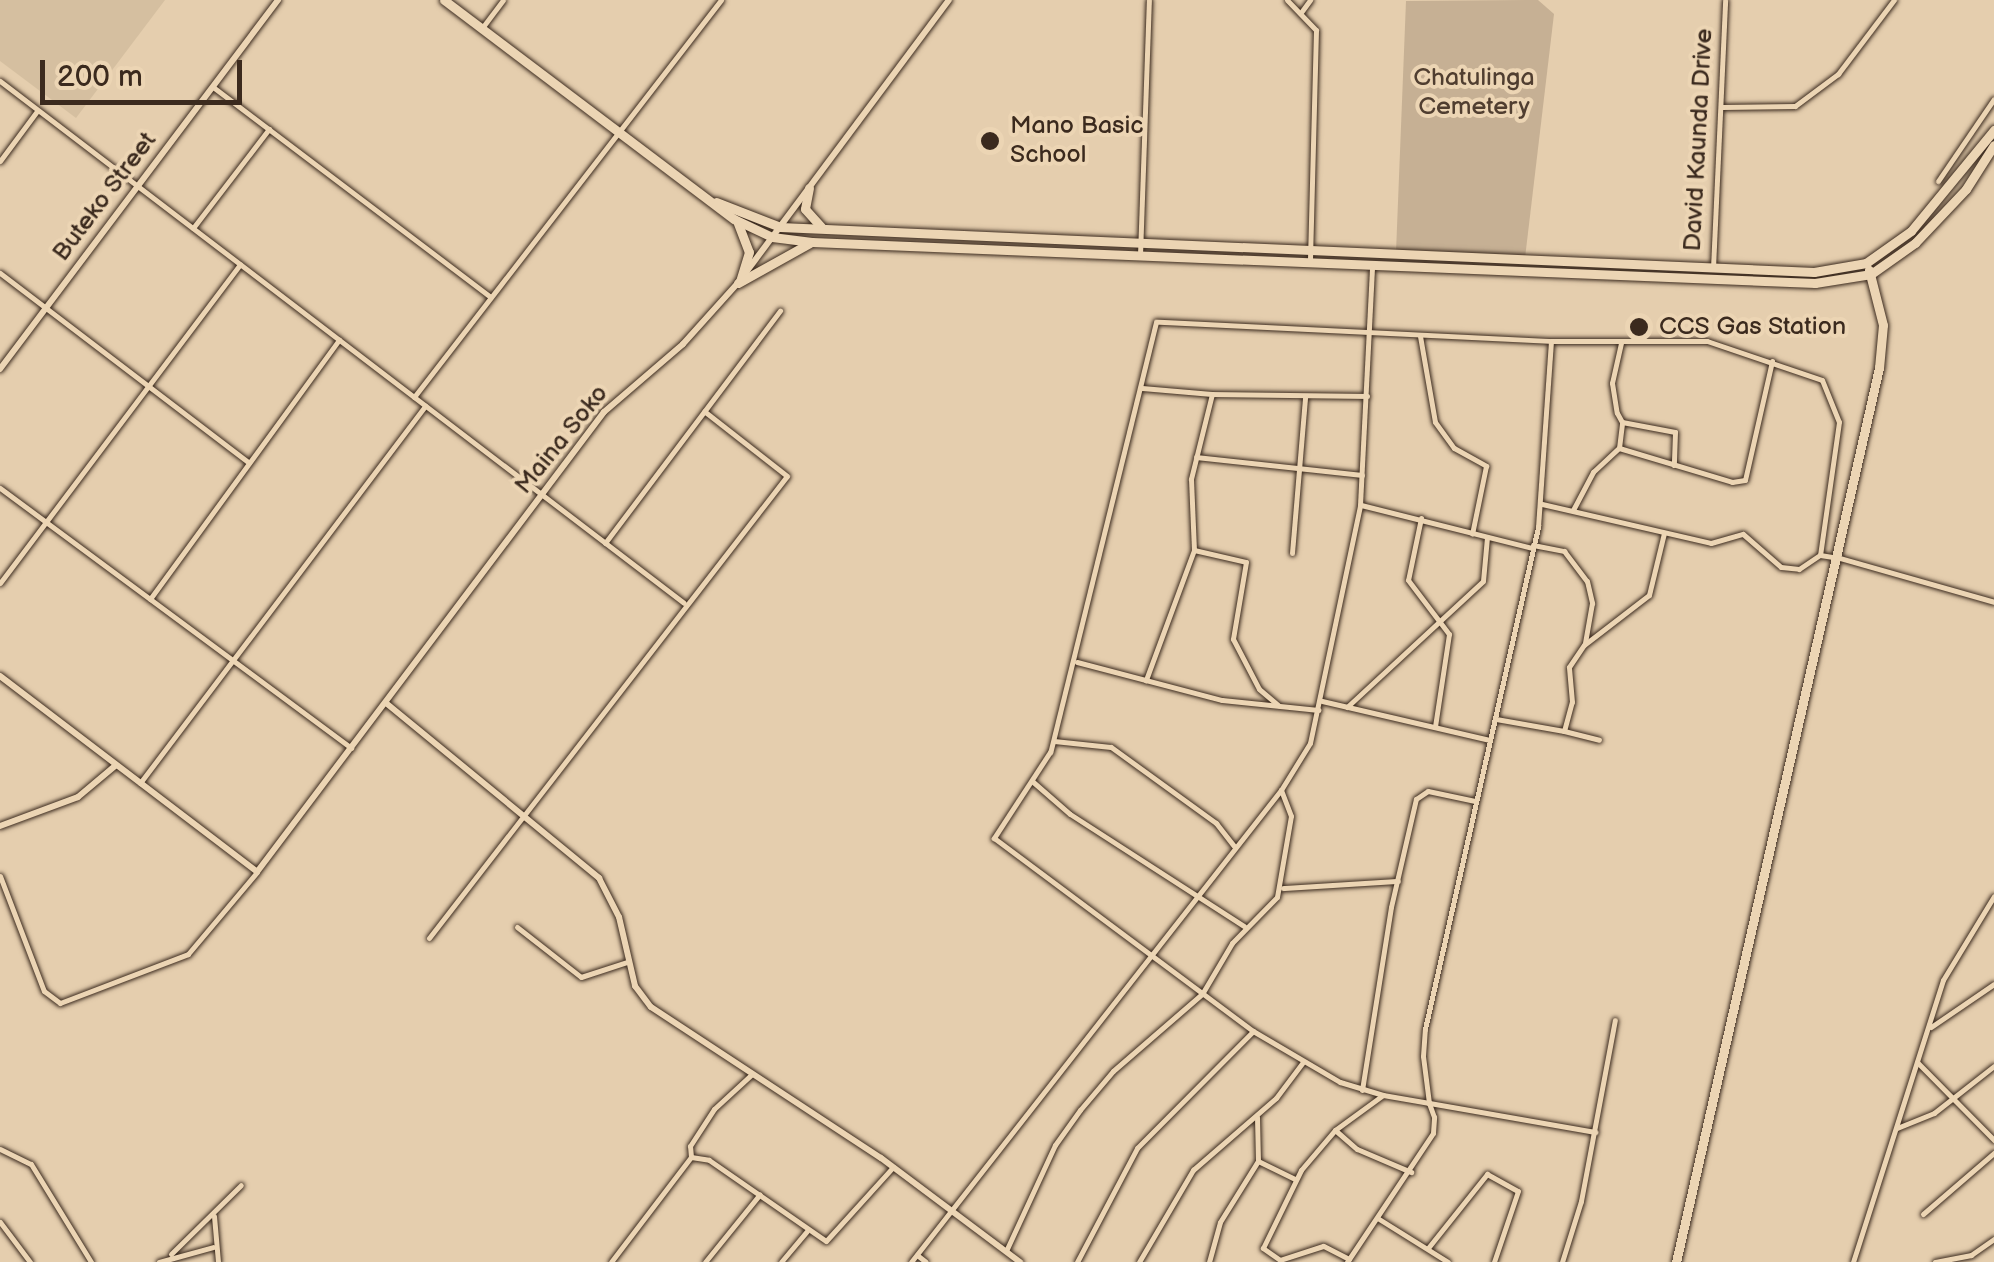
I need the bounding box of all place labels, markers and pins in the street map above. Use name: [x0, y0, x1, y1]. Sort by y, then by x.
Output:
place label: Mano Basic School: [1010, 112, 1144, 171]
marker: Mano Basic School: [979, 130, 1001, 152]
place label: CCS Gas Station: [1659, 312, 1846, 342]
marker: CCS Gas Station: [1628, 316, 1650, 338]

